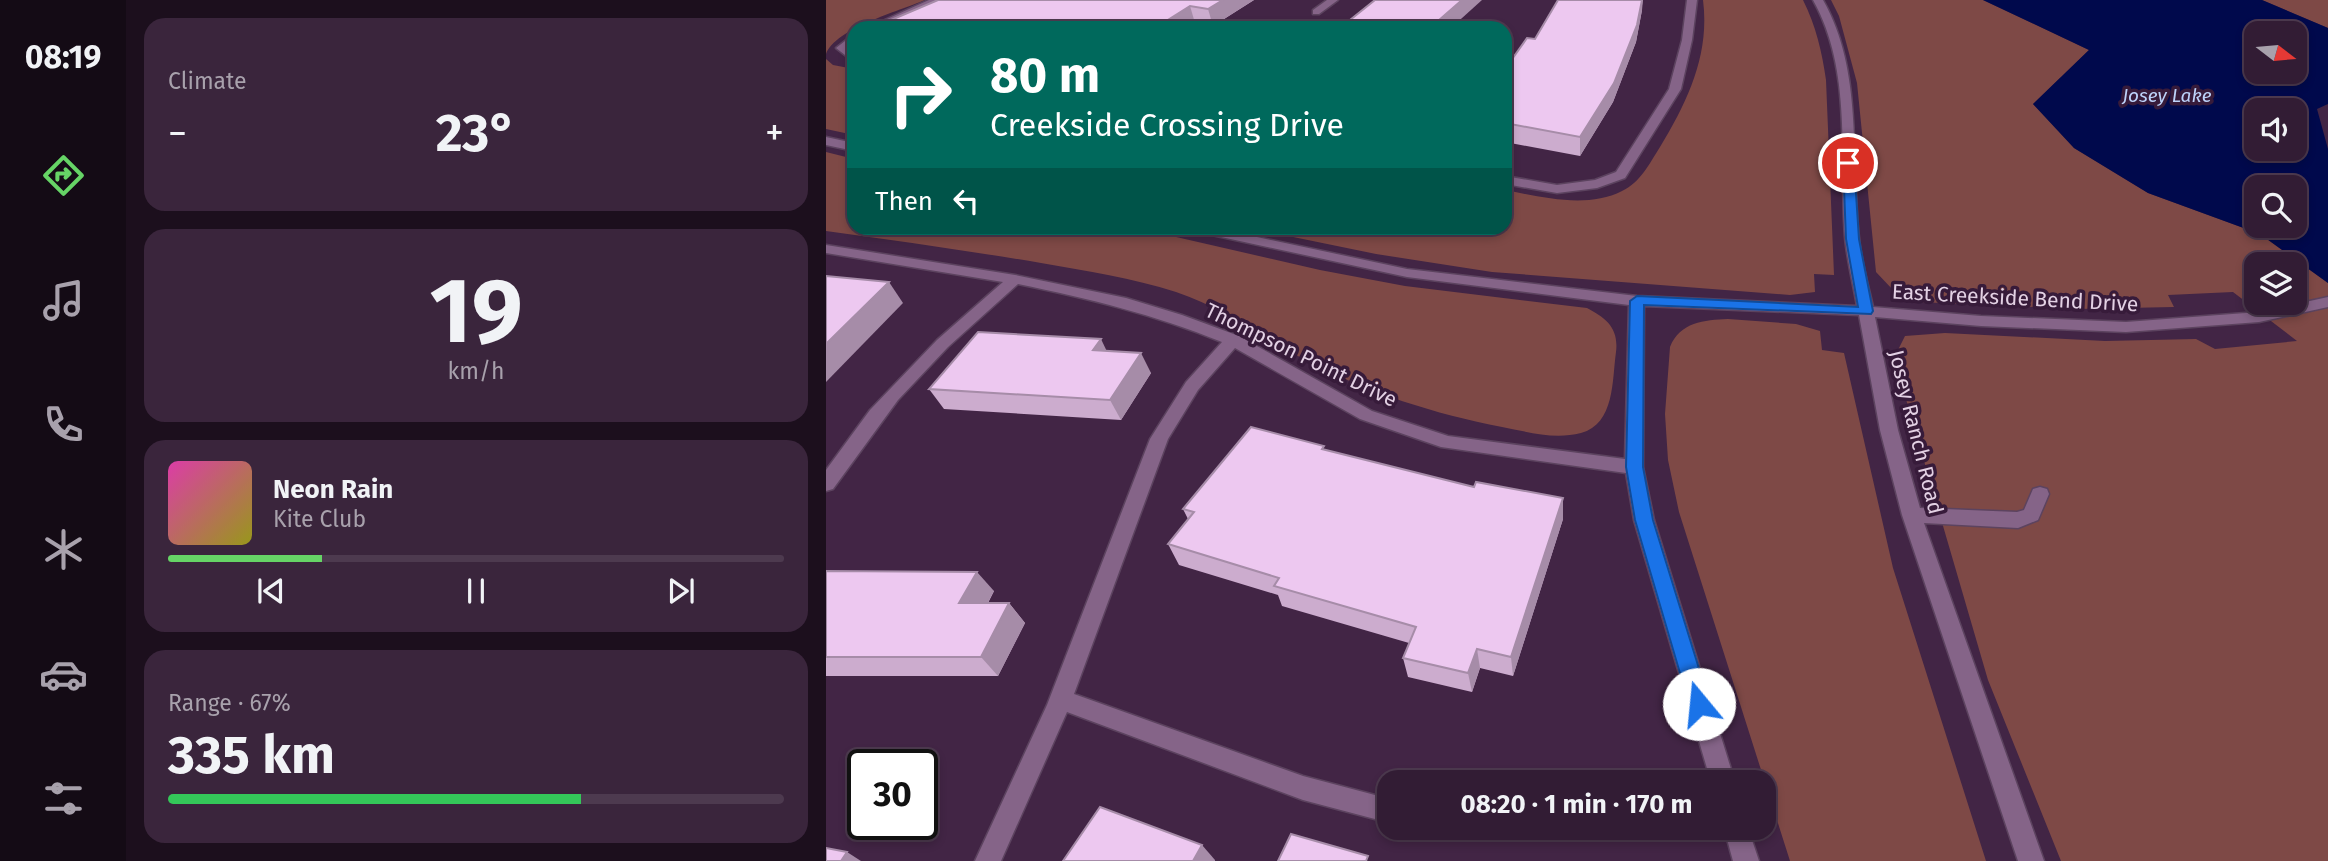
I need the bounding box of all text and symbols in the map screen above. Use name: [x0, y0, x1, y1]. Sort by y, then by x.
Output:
north arrow: [2244, 21, 2306, 84]
map controls: [2244, 21, 2307, 315]
text: 08:19: [25, 38, 101, 76]
text: 80 m: [990, 46, 1100, 105]
icon: right: [875, 49, 966, 140]
text: Climate: [168, 67, 247, 95]
water label: Josey Lake: [2121, 84, 2212, 107]
button: sound: [2244, 98, 2307, 161]
text: 23°: [436, 102, 516, 165]
text: Creekside Crossing Drive: [990, 106, 1344, 144]
text: −: [168, 110, 187, 156]
text: +: [765, 110, 784, 156]
pin: [1818, 133, 1878, 193]
icon: arrive: [1829, 144, 1867, 182]
icon: directions: [39, 151, 88, 200]
button: search: [2244, 175, 2307, 238]
icon: left: [947, 182, 985, 220]
text: Then: [875, 186, 933, 217]
button: layers: [2244, 252, 2307, 315]
text: 19: [429, 257, 523, 366]
icon: music: [39, 276, 88, 325]
street label: East Creekside Bend Drive: [1891, 279, 2139, 317]
street label: Thompson Point Drive: [1201, 297, 1401, 413]
street label: Josey Ranch Road: [1883, 347, 1949, 517]
text: km/h: [448, 357, 504, 385]
icon: phone: [39, 400, 88, 449]
text: Neon Rain: [273, 474, 393, 505]
text: Kite Club: [273, 505, 366, 533]
icon: climate: [39, 525, 88, 574]
icon: previous: [252, 572, 290, 610]
icon: pause: [457, 572, 495, 610]
icon: next: [662, 572, 700, 610]
icon: car: [39, 650, 88, 699]
position arrow: [1662, 667, 1736, 741]
text: Range · 67%: [168, 689, 291, 717]
text: 335 km: [168, 724, 335, 787]
speed limit sign: 30: [847, 749, 938, 840]
icon: filters: [39, 774, 88, 823]
text: 08:20 · 1 min · 170 m: [1460, 789, 1693, 820]

